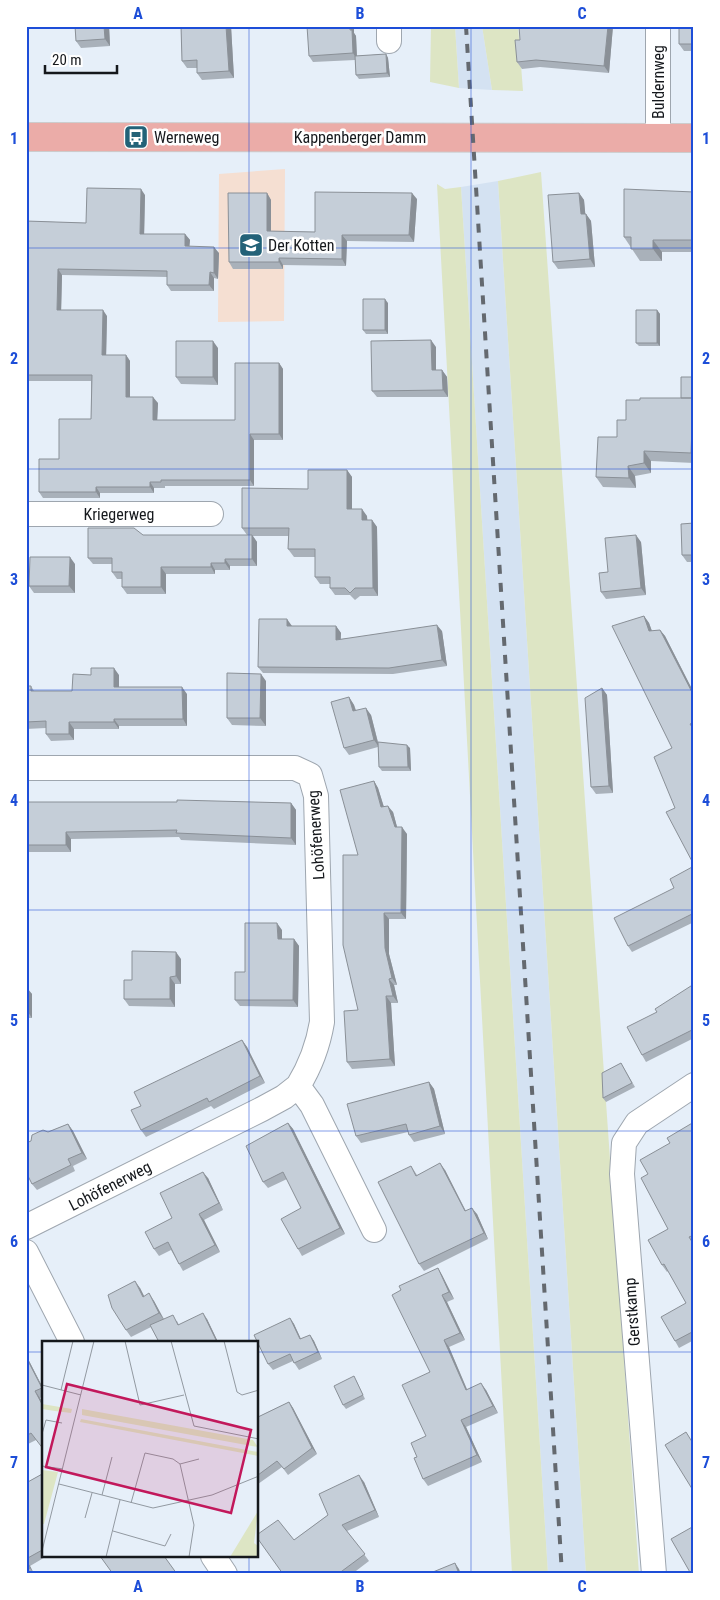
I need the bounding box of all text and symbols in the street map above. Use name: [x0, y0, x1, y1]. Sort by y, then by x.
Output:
text: A: [133, 4, 143, 23]
text: B: [356, 4, 365, 23]
text: C: [577, 4, 587, 23]
scale bar: [45, 42, 118, 74]
street label: Buldernweg: [649, 45, 668, 119]
text: 20 m: [52, 51, 82, 69]
bus stop icon: Werneweg: [123, 124, 149, 150]
place label: Werneweg: [154, 128, 219, 147]
street label: Kappenberger Damm: [294, 128, 426, 147]
text: 1: [10, 129, 18, 148]
text: 1: [702, 129, 710, 148]
school or university icon: Der Kotten: [238, 232, 264, 258]
place label: Der Kotten: [268, 236, 334, 255]
text: 2: [10, 349, 18, 368]
text: 2: [702, 349, 710, 368]
street label: Kriegerweg: [84, 505, 154, 524]
text: 3: [10, 570, 18, 589]
text: 3: [702, 570, 710, 589]
street label: Lohöfenerweg: [303, 790, 329, 880]
text: 4: [10, 791, 18, 810]
text: 4: [702, 791, 710, 810]
text: 5: [10, 1011, 18, 1030]
text: 5: [702, 1011, 710, 1030]
street label: Lohöfenerweg: [66, 1157, 154, 1215]
text: 6: [10, 1232, 18, 1251]
text: 6: [702, 1232, 710, 1251]
street label: Gerstkamp: [620, 1277, 644, 1347]
inset map: [42, 1341, 259, 1558]
text: 7: [10, 1453, 18, 1472]
text: 7: [702, 1453, 710, 1472]
text: A: [133, 1577, 143, 1596]
text: B: [356, 1577, 365, 1596]
text: C: [577, 1577, 587, 1596]

